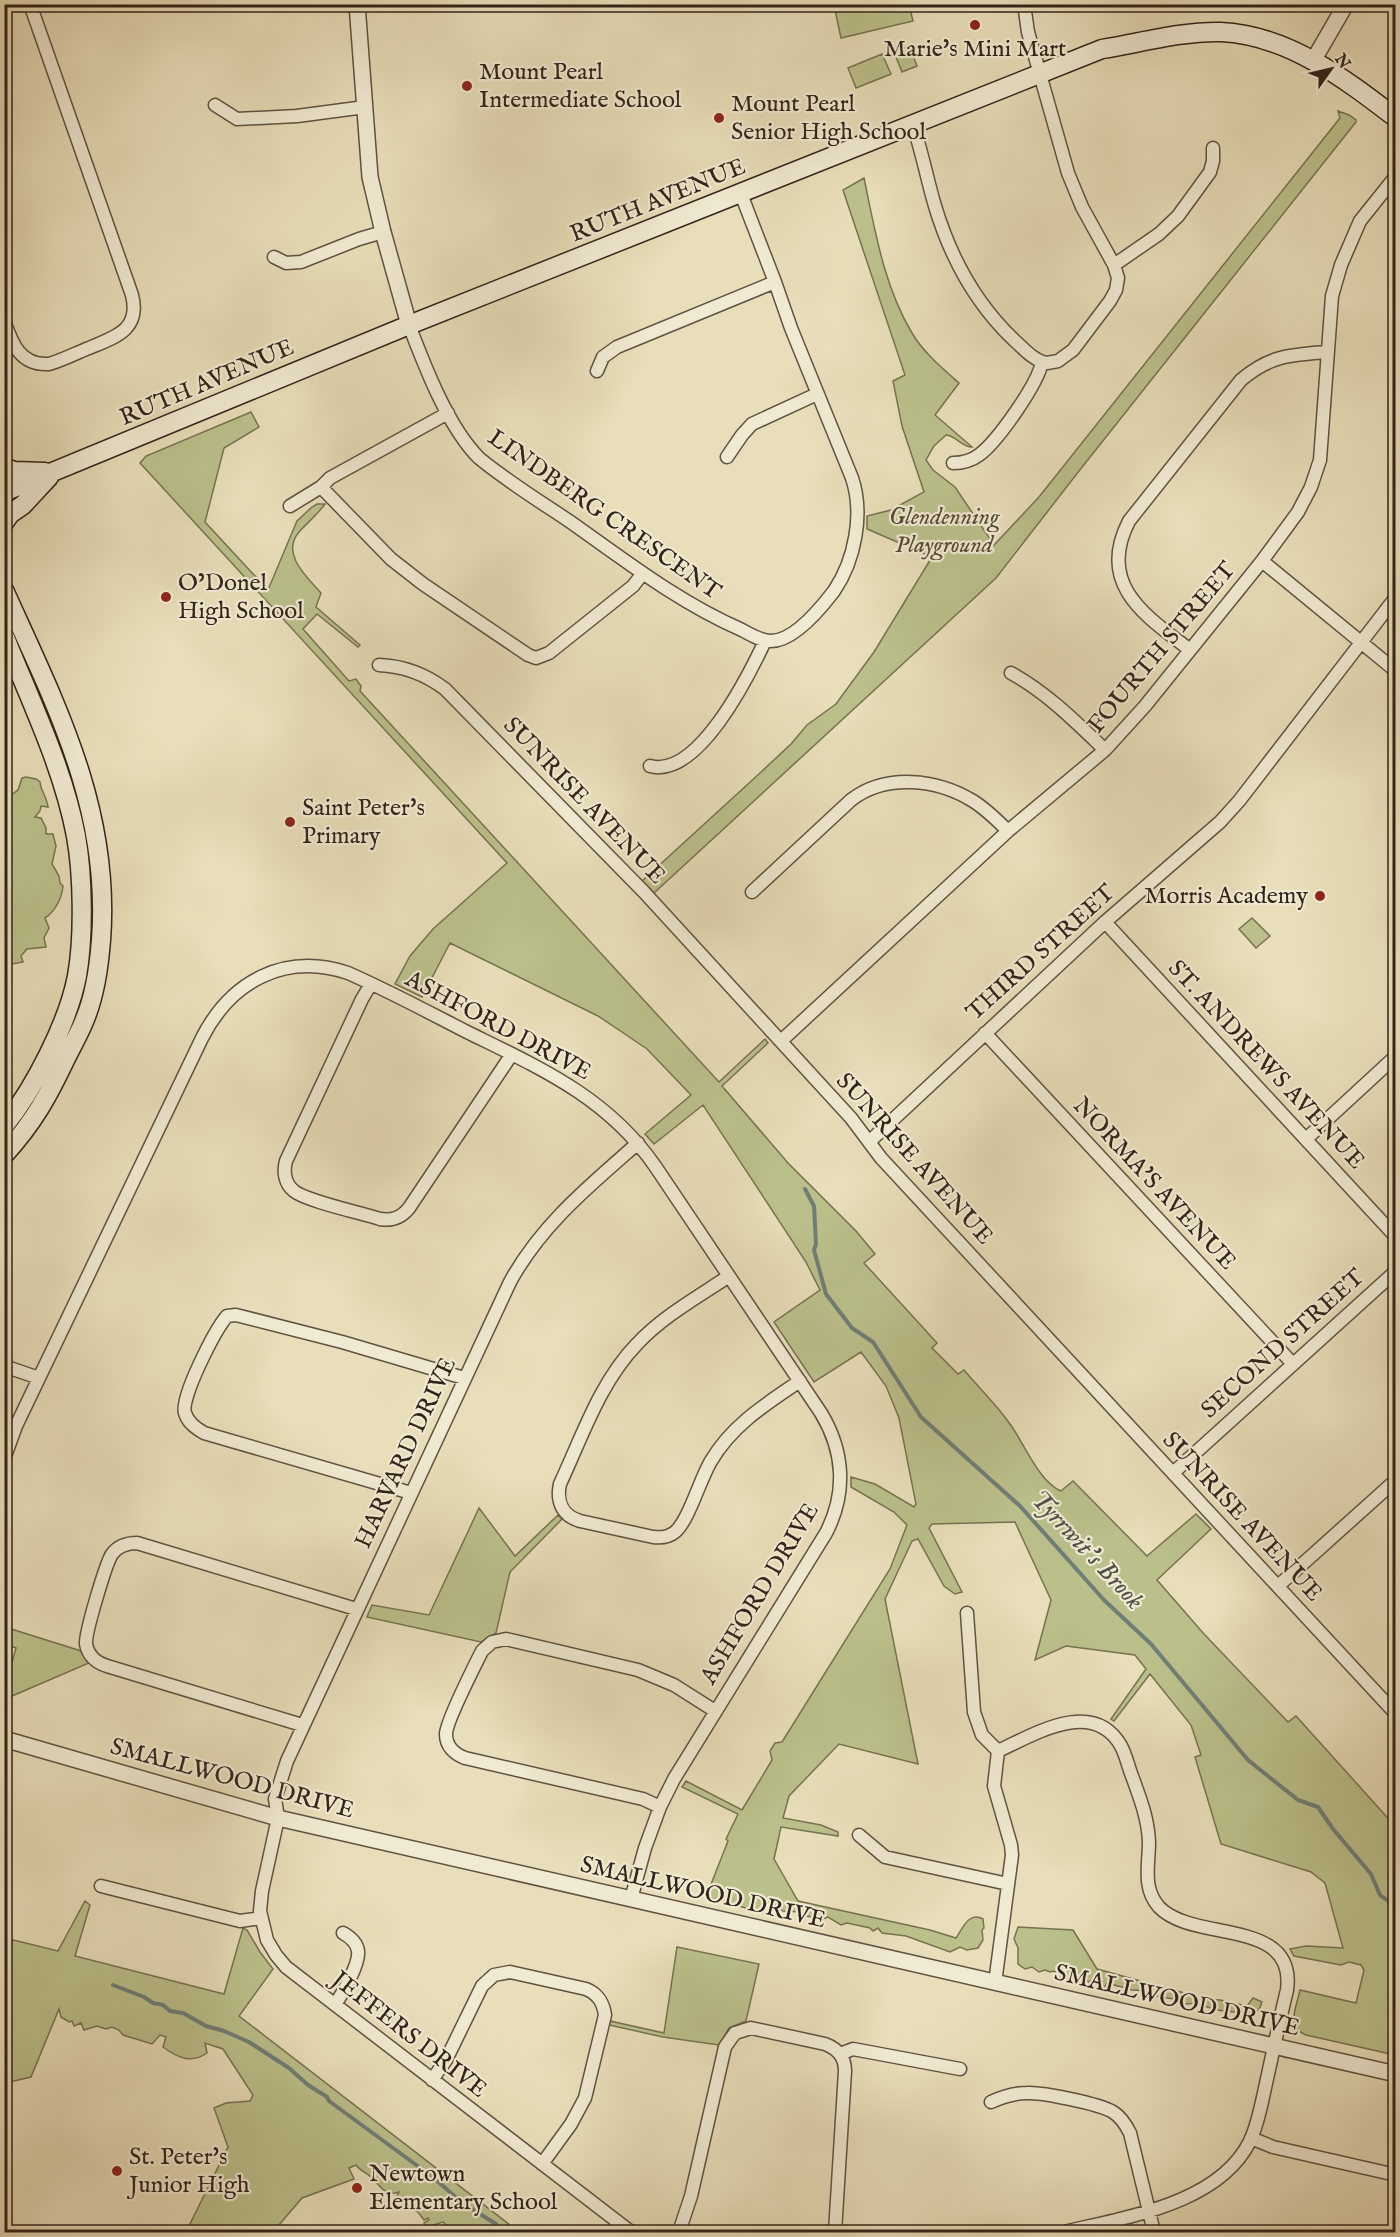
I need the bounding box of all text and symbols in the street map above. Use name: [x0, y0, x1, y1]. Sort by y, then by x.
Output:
marker: Marie's Mini Mart: [968, 18, 982, 32]
place label: Marie's Mini Mart: [884, 34, 1066, 65]
north arrow: [1301, 39, 1361, 99]
text: N: [1329, 50, 1354, 73]
place label: Mount Pearl Intermediate School: [479, 57, 682, 116]
marker: Mount Pearl Intermediate School: [460, 79, 474, 93]
place label: Mount Pearl Senior High School: [731, 89, 926, 148]
marker: Mount Pearl Senior High School: [712, 111, 726, 125]
street label: RUTH AVENUE: [566, 152, 750, 250]
street label: RUTH AVENUE: [115, 332, 299, 434]
street label: LINDBERG CRESCENT: [481, 423, 727, 608]
park label: Glendenning Playground: [889, 502, 1000, 561]
street label: FOURTH STREET: [1081, 555, 1243, 740]
place label: O’Donel High School: [178, 568, 304, 627]
marker: O’Donel High School: [159, 590, 173, 604]
street label: SUNRISE AVENUE: [496, 711, 672, 891]
place label: Saint Peter's Primary: [302, 793, 425, 852]
marker: Saint Peter's Primary: [283, 815, 297, 829]
street label: THIRD STREET: [960, 878, 1122, 1028]
place label: Morris Academy: [1144, 881, 1308, 912]
marker: Morris Academy: [1313, 889, 1327, 903]
street label: ST. ANDREWS AVENUE: [1161, 954, 1371, 1176]
street label: ASHFORD DRIVE: [399, 963, 596, 1088]
street label: SUNRISE AVENUE: [828, 1066, 1000, 1252]
street label: NORMA'S AVENUE: [1066, 1091, 1242, 1277]
street label: SECOND STREET: [1195, 1262, 1372, 1426]
street label: HARVARD DRIVE: [348, 1353, 464, 1553]
street label: SUNRISE AVENUE: [1155, 1426, 1329, 1608]
water label: Tyrrwit's Brook: [1023, 1483, 1151, 1617]
street label: ASHFORD DRIVE: [693, 1498, 826, 1691]
street label: SMALLWOOD DRIVE: [107, 1732, 357, 1826]
street label: SMALLWOOD DRIVE: [577, 1850, 829, 1936]
street label: SMALLWOOD DRIVE: [1051, 1958, 1303, 2044]
street label: JEFFERS DRIVE: [323, 1963, 493, 2105]
place label: St. Peter's Junior High: [126, 2142, 250, 2201]
place label: Newtown Elementary School: [369, 2159, 558, 2218]
marker: St. Peter's Junior High: [110, 2164, 124, 2178]
marker: Newtown Elementary School: [350, 2181, 364, 2195]

